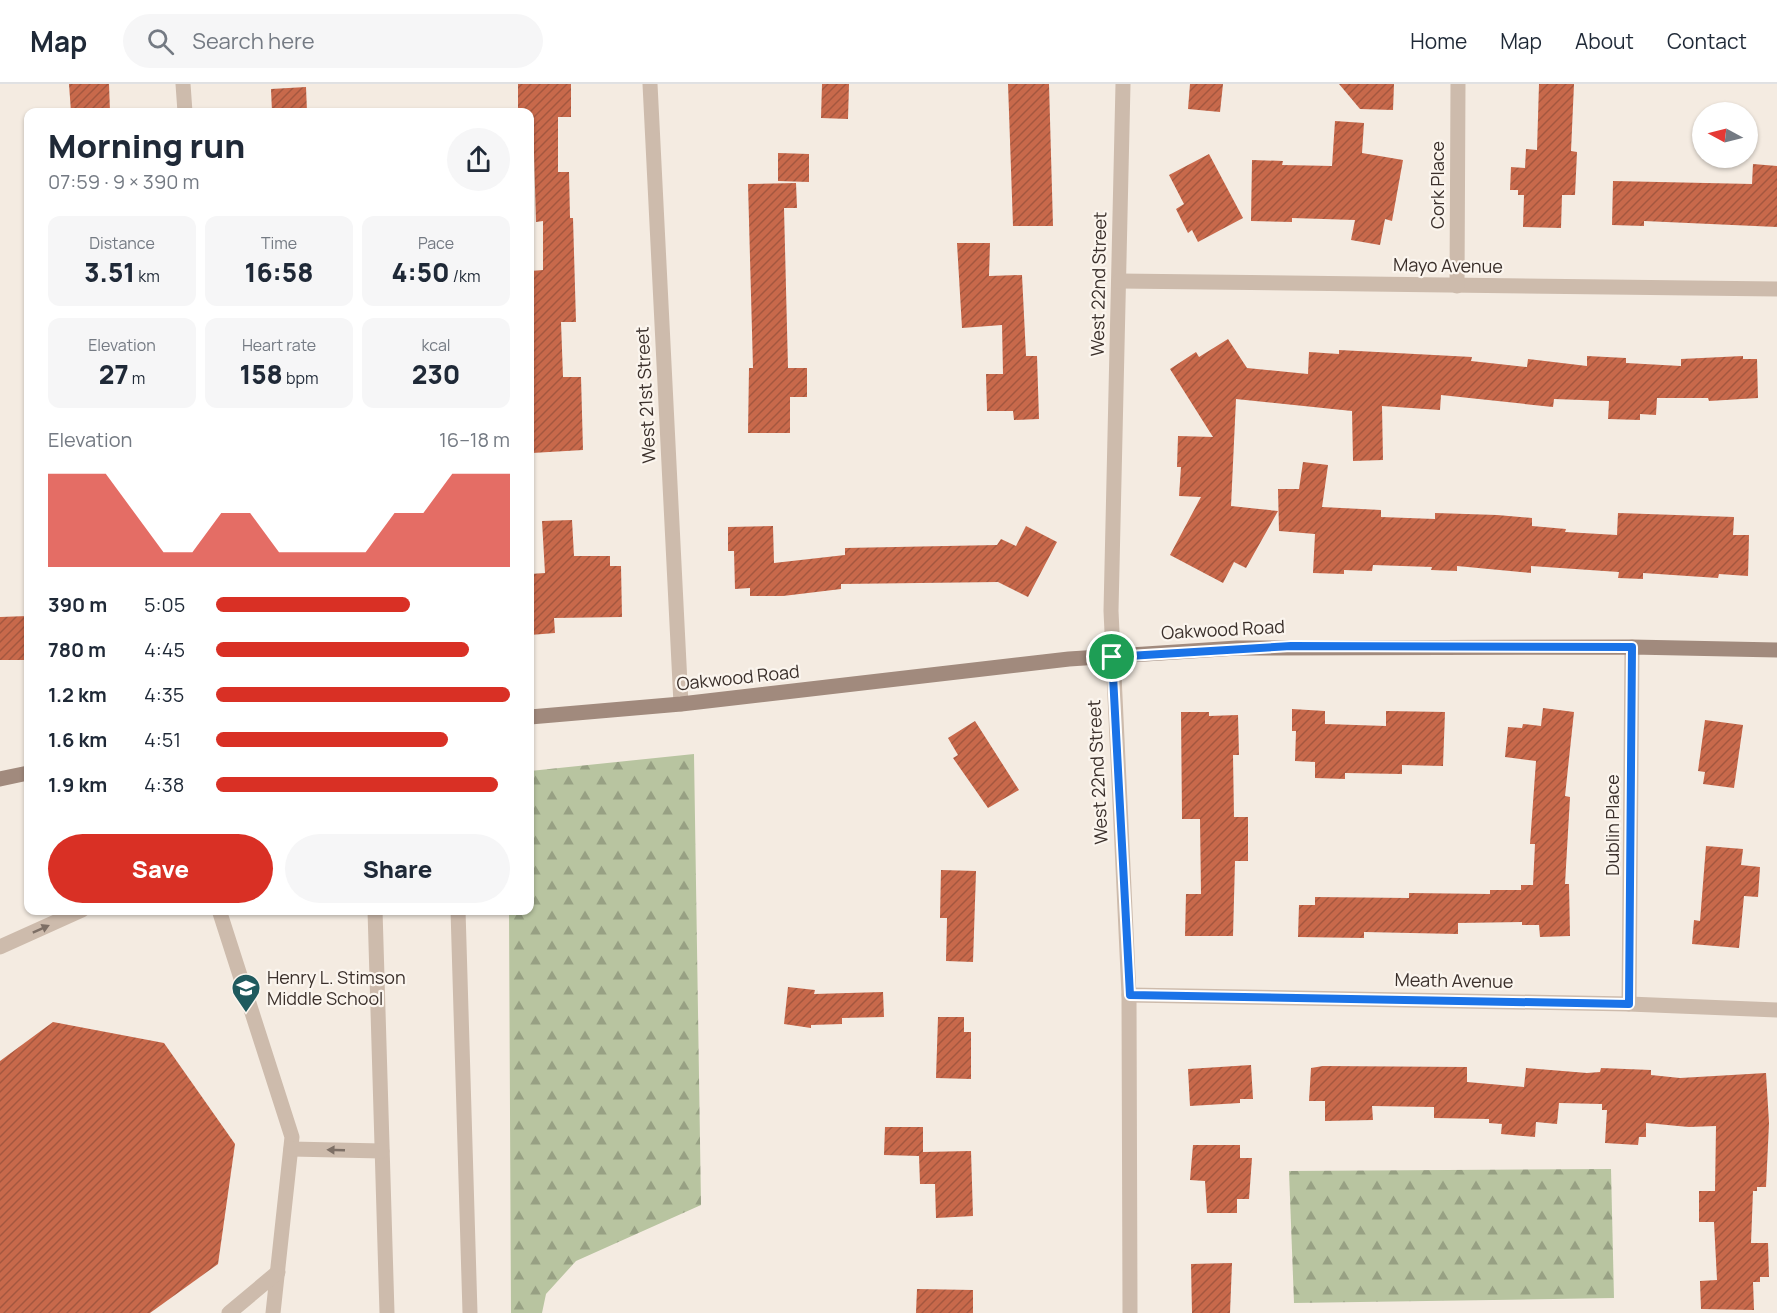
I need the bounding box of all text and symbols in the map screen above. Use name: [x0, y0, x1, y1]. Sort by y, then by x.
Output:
search box: [123, 14, 543, 68]
text: Map: [30, 22, 87, 60]
icon: search: [144, 25, 177, 58]
text: Search here: [192, 26, 315, 56]
text: Home: [1410, 27, 1467, 55]
text: Map: [1500, 27, 1542, 55]
text: About: [1575, 27, 1634, 55]
text: Contact: [1667, 27, 1747, 55]
north arrow: [1692, 102, 1758, 168]
map controls: [1692, 102, 1758, 168]
text: Morning run: [48, 123, 245, 168]
button: share: [447, 128, 510, 191]
street label: Cork Place: [1425, 141, 1449, 229]
text: 07:59 · 9 × 390 m: [48, 168, 200, 195]
street label: West 22nd Street: [1085, 211, 1111, 357]
text: Distance: [89, 232, 155, 254]
text: Time: [261, 232, 297, 254]
text: Pace: [418, 232, 454, 254]
street label: Mayo Avenue: [1393, 252, 1503, 278]
text: 3.51: [84, 254, 135, 290]
text: 16:58: [245, 254, 313, 290]
text: 4:50: [391, 254, 450, 290]
text: km: [135, 265, 160, 287]
text: /km: [450, 265, 481, 287]
street label: West 21st Street: [629, 326, 661, 464]
text: Elevation: [88, 334, 156, 356]
text: Heart rate: [242, 334, 316, 356]
text: kcal: [421, 334, 451, 356]
text: 27: [99, 356, 129, 392]
text: 158: [239, 356, 283, 392]
text: 230: [412, 356, 460, 392]
text: m: [129, 367, 145, 389]
text: bpm: [283, 367, 319, 389]
text: Elevation: [48, 426, 132, 453]
text: 16–18 m: [439, 426, 510, 453]
text: 390 m: [48, 591, 107, 618]
text: 5:05: [144, 591, 185, 618]
street label: Oakwood Road: [1161, 614, 1285, 644]
pin: [1086, 631, 1137, 682]
text: 780 m: [48, 636, 106, 663]
text: 4:45: [144, 636, 185, 663]
icon: arrive: [1095, 640, 1128, 673]
street label: Oakwood Road: [675, 659, 801, 695]
text: 1.2 km: [48, 681, 107, 708]
text: 4:35: [144, 681, 184, 708]
street label: West 22nd Street: [1081, 699, 1113, 845]
text: 1.6 km: [48, 726, 107, 753]
text: 4:51: [144, 726, 181, 753]
text: 1.9 km: [48, 771, 107, 798]
text: 4:38: [144, 771, 184, 798]
street label: Dublin Place: [1600, 774, 1624, 876]
button: Save: [48, 834, 273, 903]
button: Share: [285, 834, 510, 903]
one-way arrow: [32, 923, 50, 933]
place label: Henry L. Stimson Middle School: [267, 965, 406, 1010]
street label: Meath Avenue: [1395, 967, 1514, 993]
school or university icon: Henry L. Stimson Middle School: [230, 972, 262, 1014]
one-way arrow: [327, 1145, 346, 1155]

